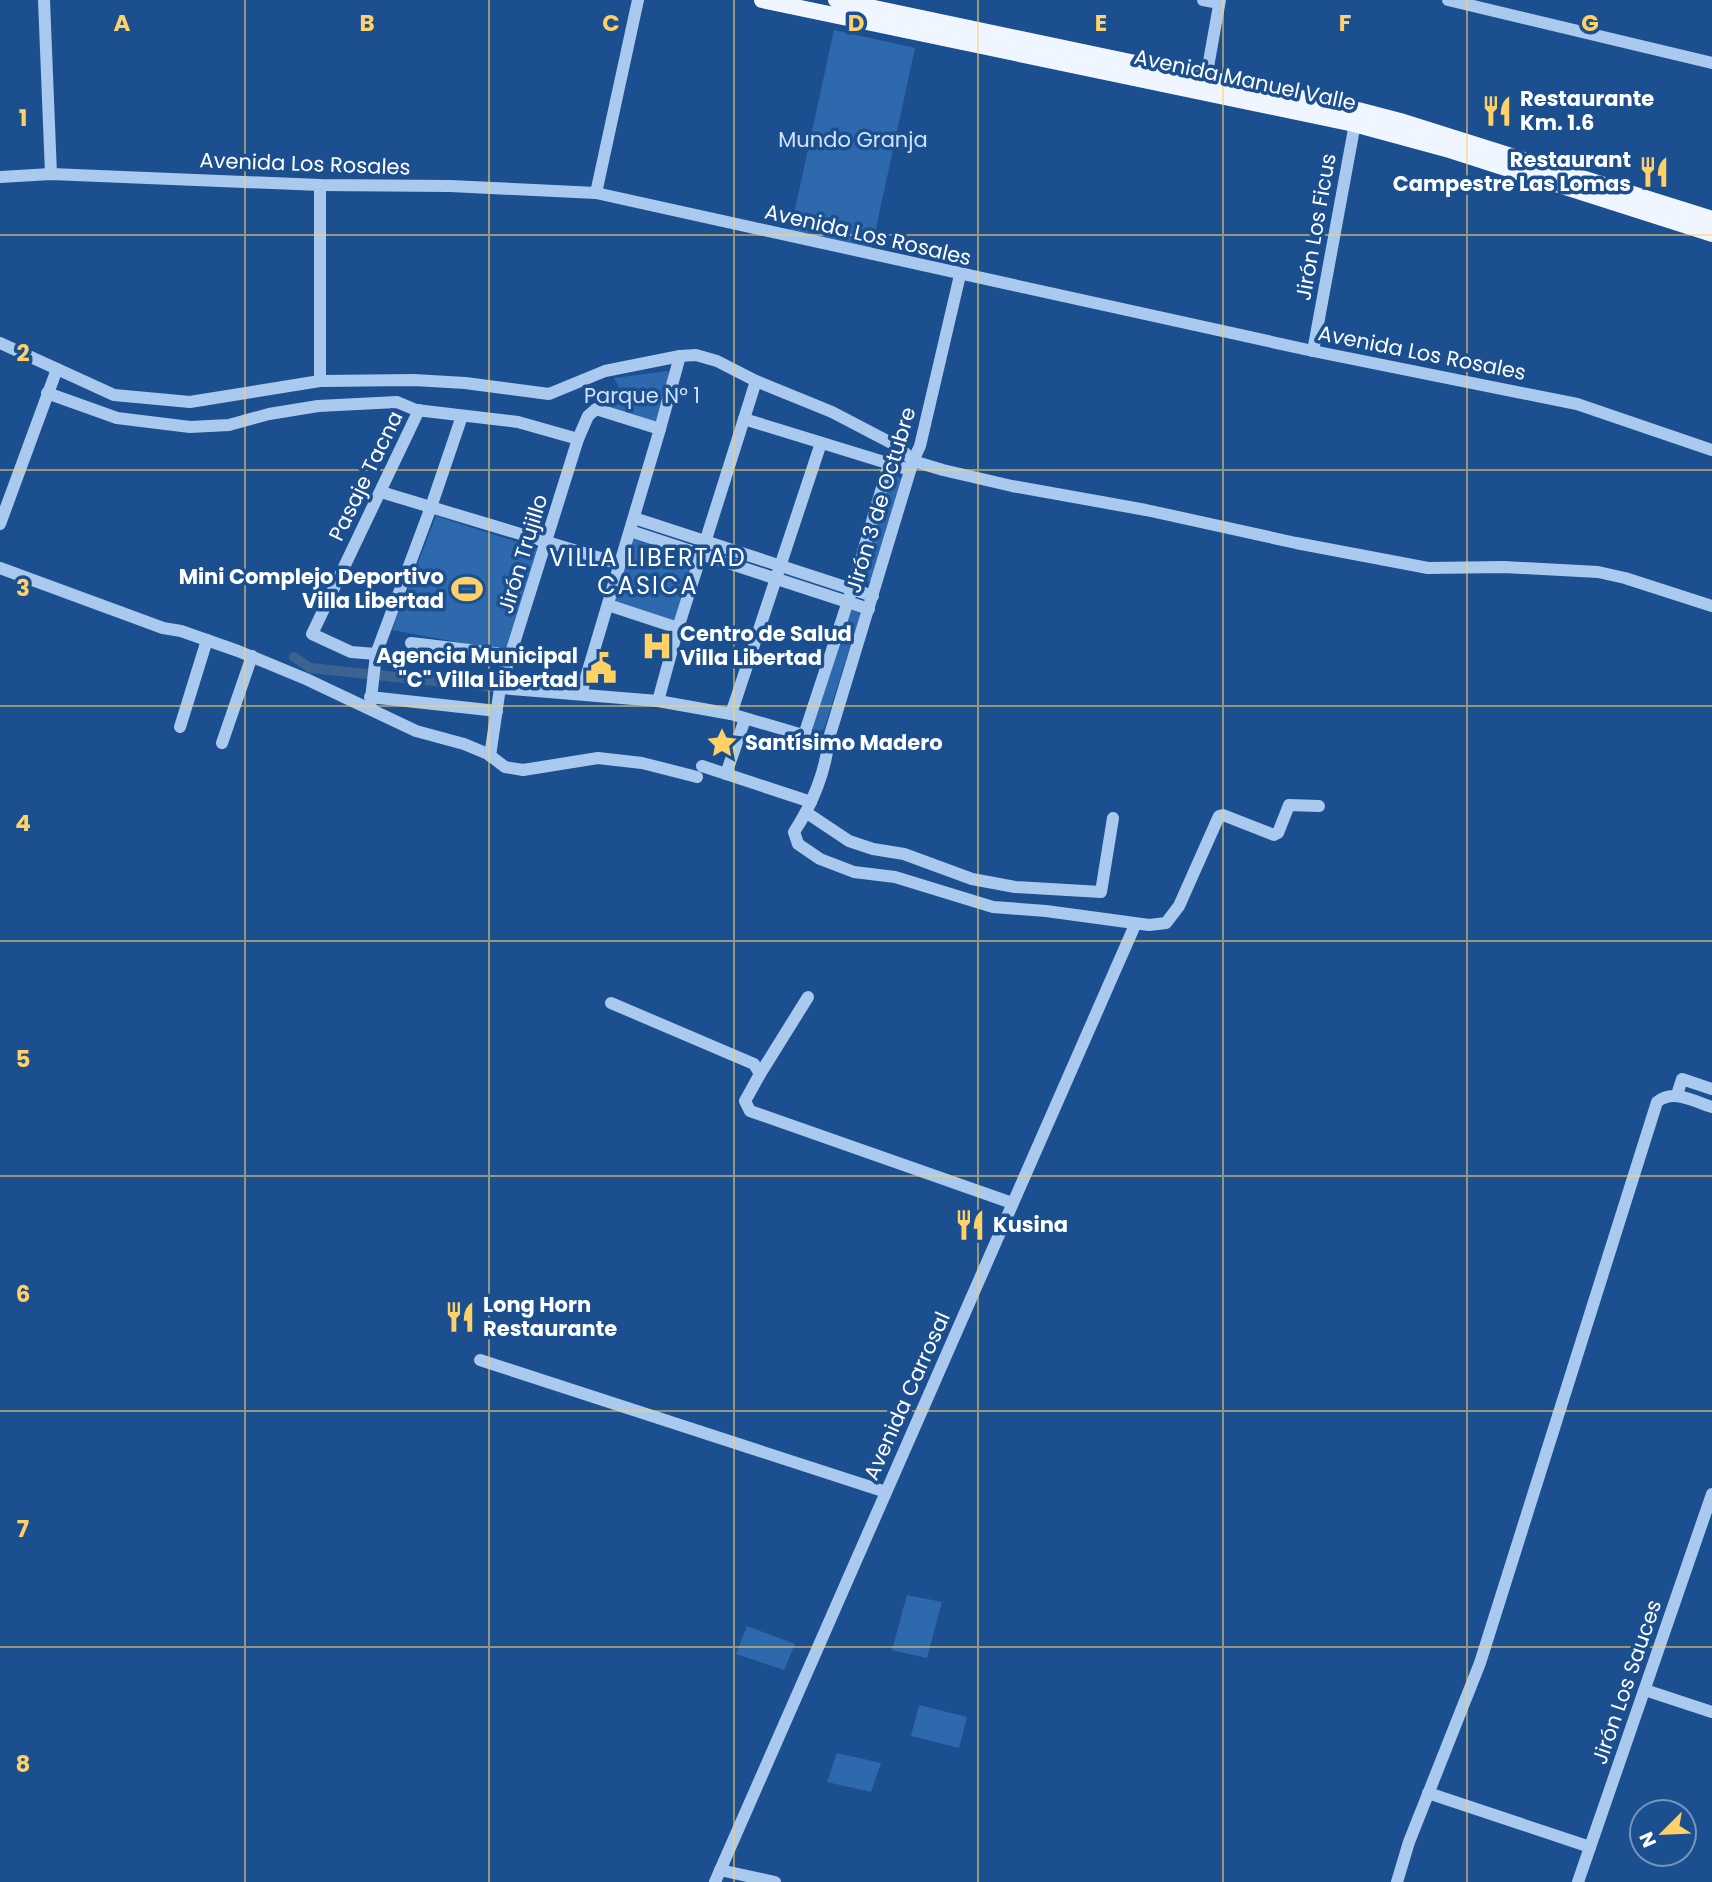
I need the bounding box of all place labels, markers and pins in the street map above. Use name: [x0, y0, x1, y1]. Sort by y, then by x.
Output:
place label: Restaurante Km. 1.6: [1520, 84, 1654, 137]
restaurant icon: Restaurante Km. 1.6: [1480, 94, 1514, 128]
place label: Restaurant Campestre Las Lomas: [1393, 145, 1631, 198]
restaurant icon: Restaurant Campestre Las Lomas: [1637, 155, 1671, 189]
place label: Mini Complejo Deportivo Villa Libertad: [179, 562, 444, 615]
sports icon: Mini Complejo Deportivo Villa Libertad: [450, 572, 484, 606]
place label: Centro de Salud Villa Libertad: [680, 619, 852, 672]
hospital icon: Centro de Salud Villa Libertad: [640, 629, 674, 663]
place label: Agencia Municipal "C" Villa Libertad: [376, 641, 578, 694]
public building icon: Agencia Municipal "C" Villa Libertad: [584, 651, 618, 685]
place icon: Santísimo Madero: [705, 726, 739, 760]
place label: Santísimo Madero: [745, 728, 943, 757]
restaurant icon: Kusina: [953, 1208, 987, 1242]
place label: Kusina: [993, 1210, 1068, 1239]
place label: Long Horn Restaurante: [483, 1290, 617, 1343]
restaurant icon: Long Horn Restaurante: [443, 1300, 477, 1334]

